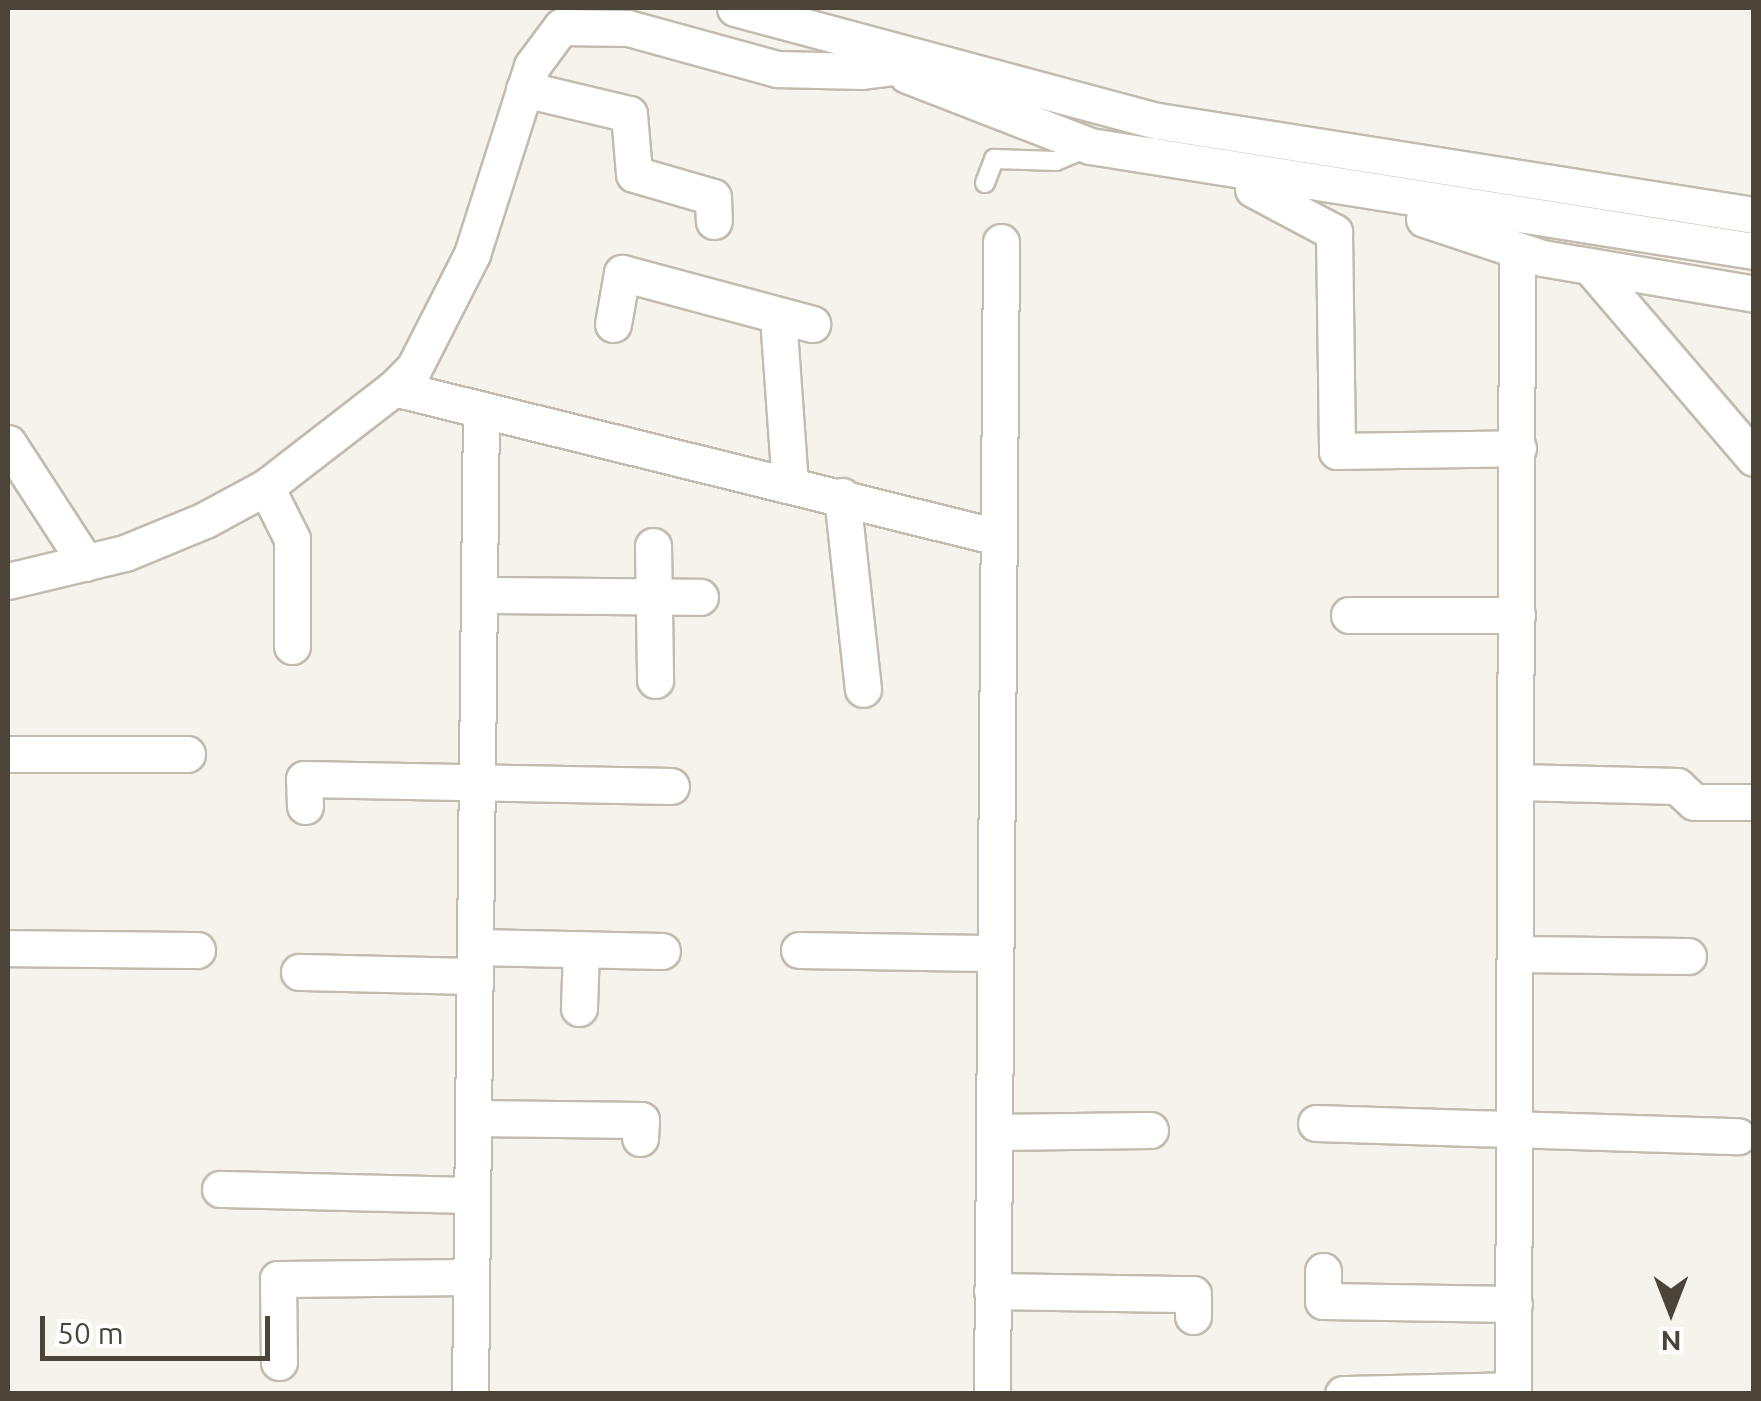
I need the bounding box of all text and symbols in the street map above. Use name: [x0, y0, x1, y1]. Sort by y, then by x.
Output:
north arrow: [1621, 1261, 1721, 1361]
scale bar: [45, 1296, 275, 1358]
text: 50 m: [57, 1316, 124, 1350]
text: N: [1661, 1326, 1681, 1357]

